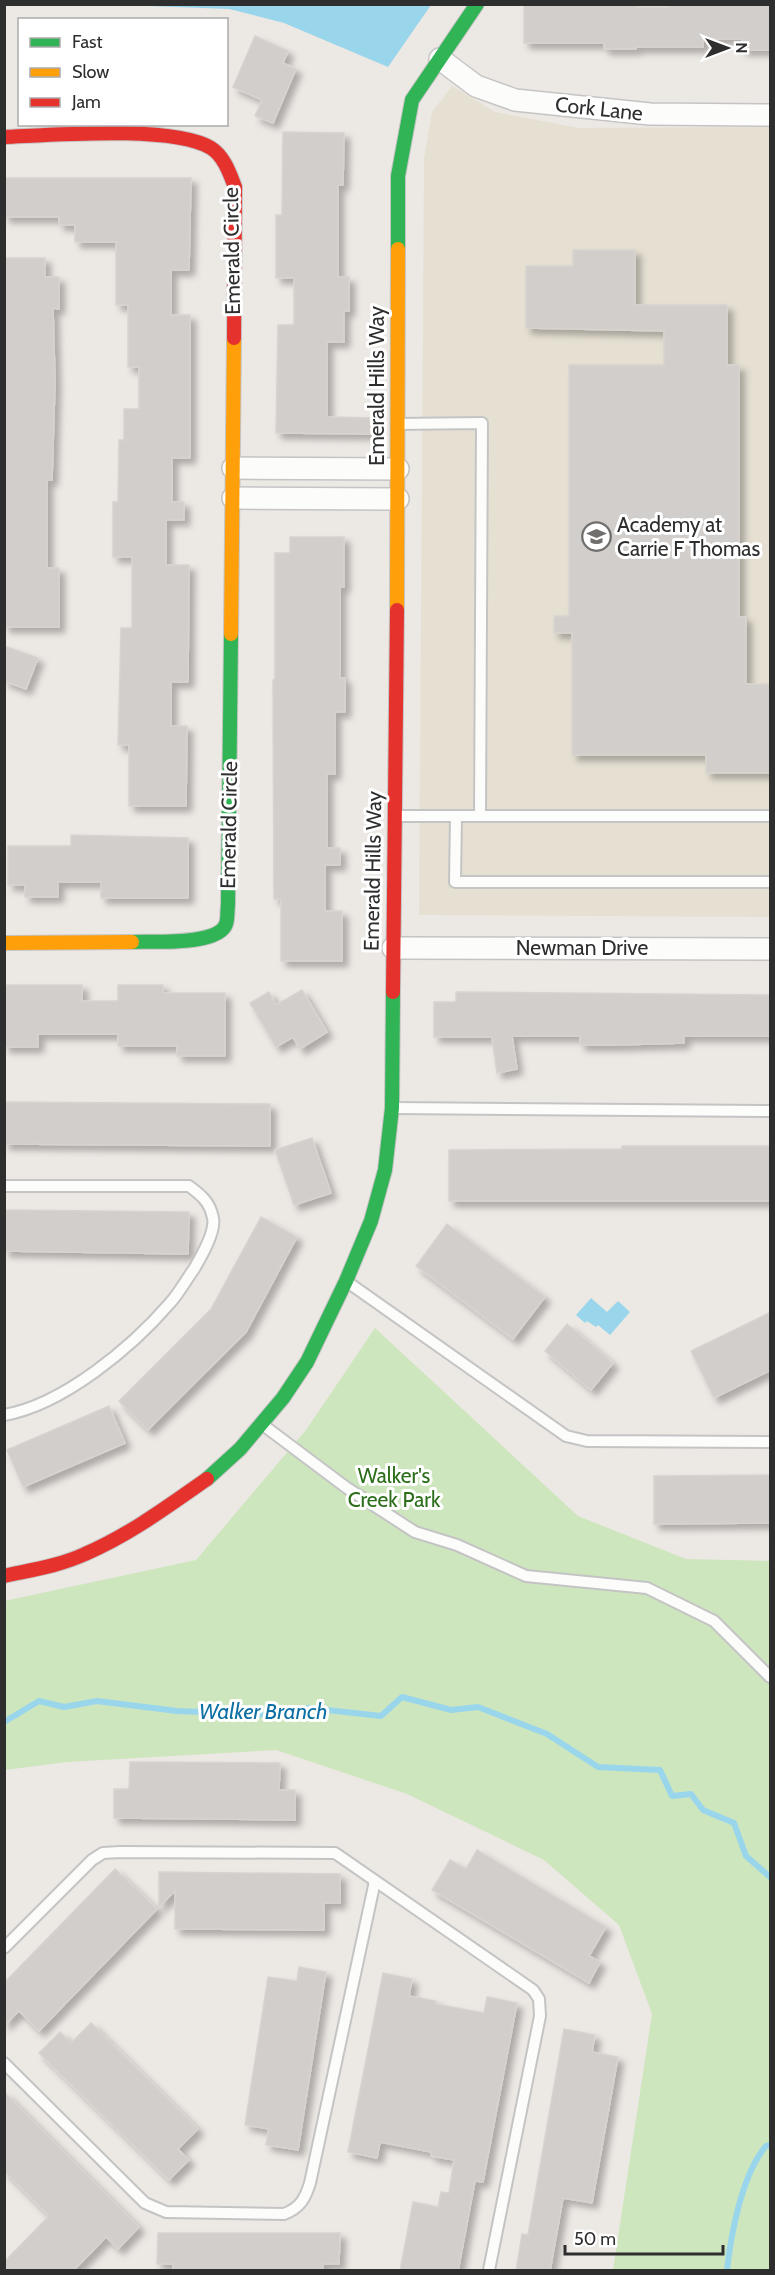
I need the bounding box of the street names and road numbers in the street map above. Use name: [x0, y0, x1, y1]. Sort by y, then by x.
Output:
street label: Cork Lane: [554, 91, 644, 126]
street label: Emerald Circle: [218, 187, 245, 315]
street label: Emerald Hills Way: [364, 306, 389, 466]
street label: Emerald Circle: [215, 761, 242, 889]
street label: Emerald Hills Way: [359, 790, 386, 951]
street label: Newman Drive: [516, 935, 649, 960]

